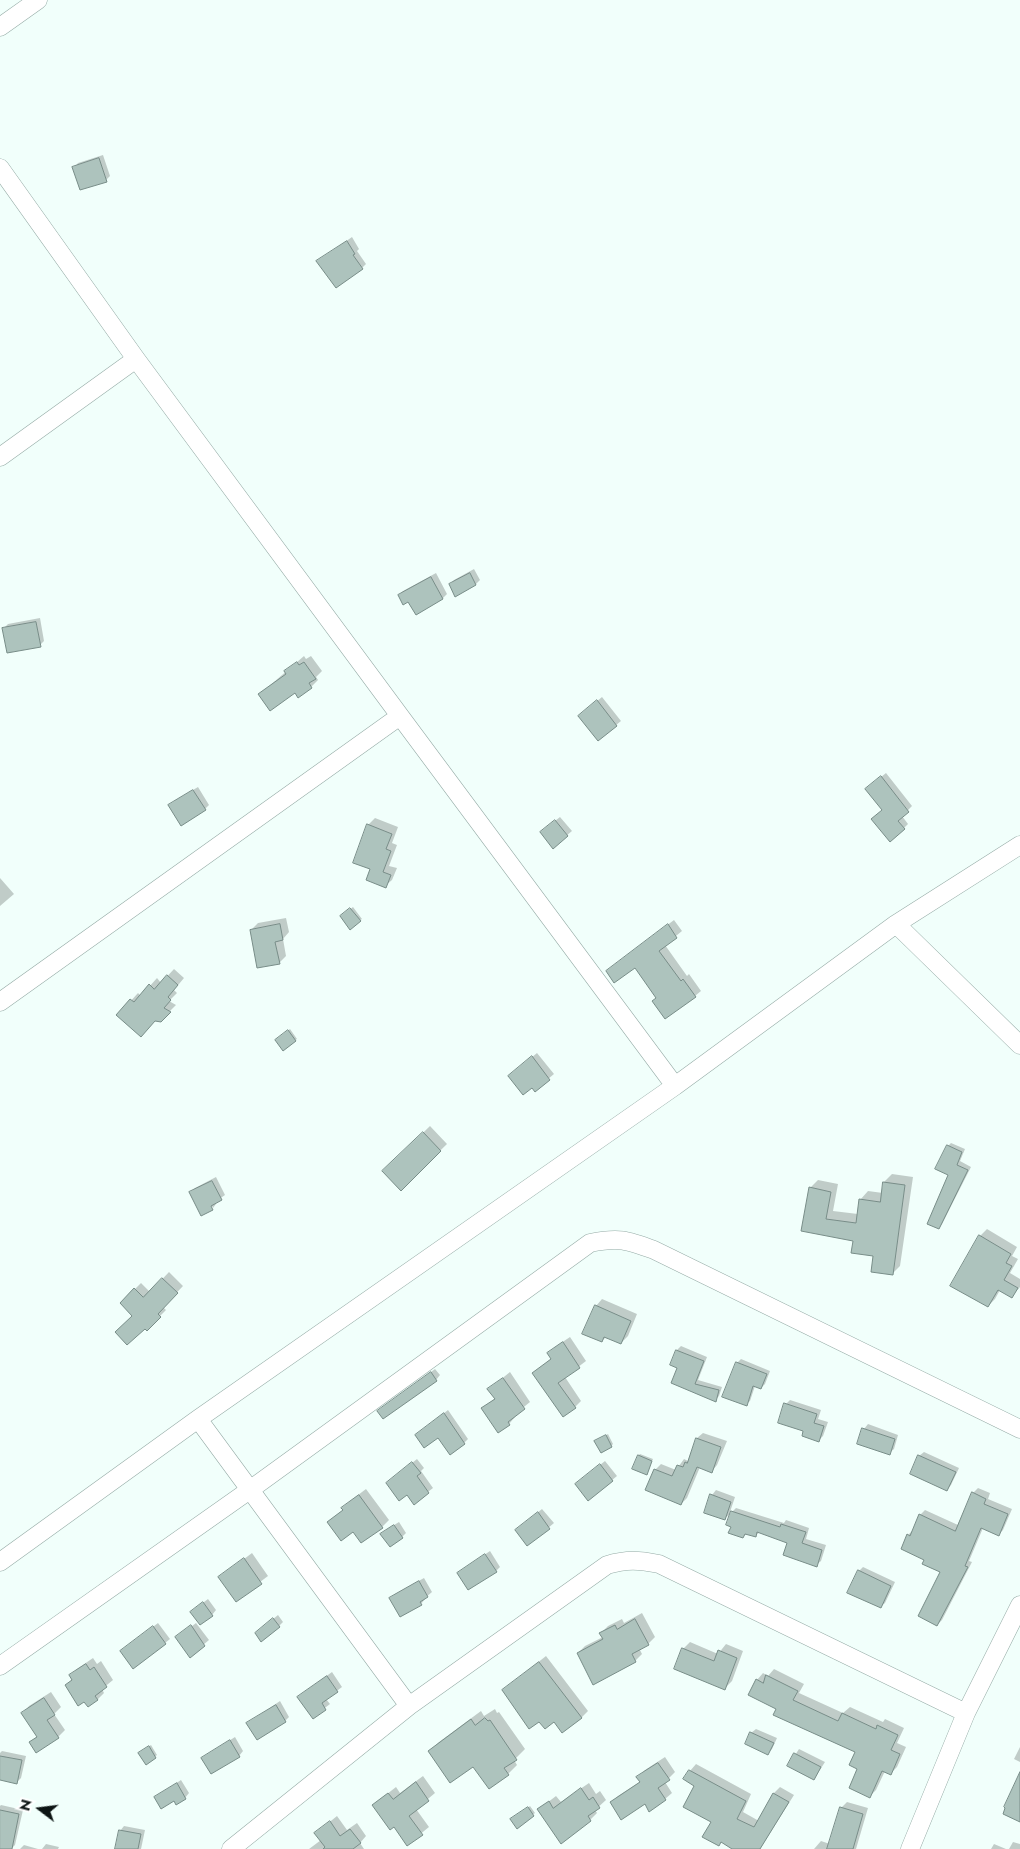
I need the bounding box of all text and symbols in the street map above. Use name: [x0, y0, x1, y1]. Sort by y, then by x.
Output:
north arrow: [15, 1784, 65, 1834]
text: N: [14, 1797, 37, 1813]

